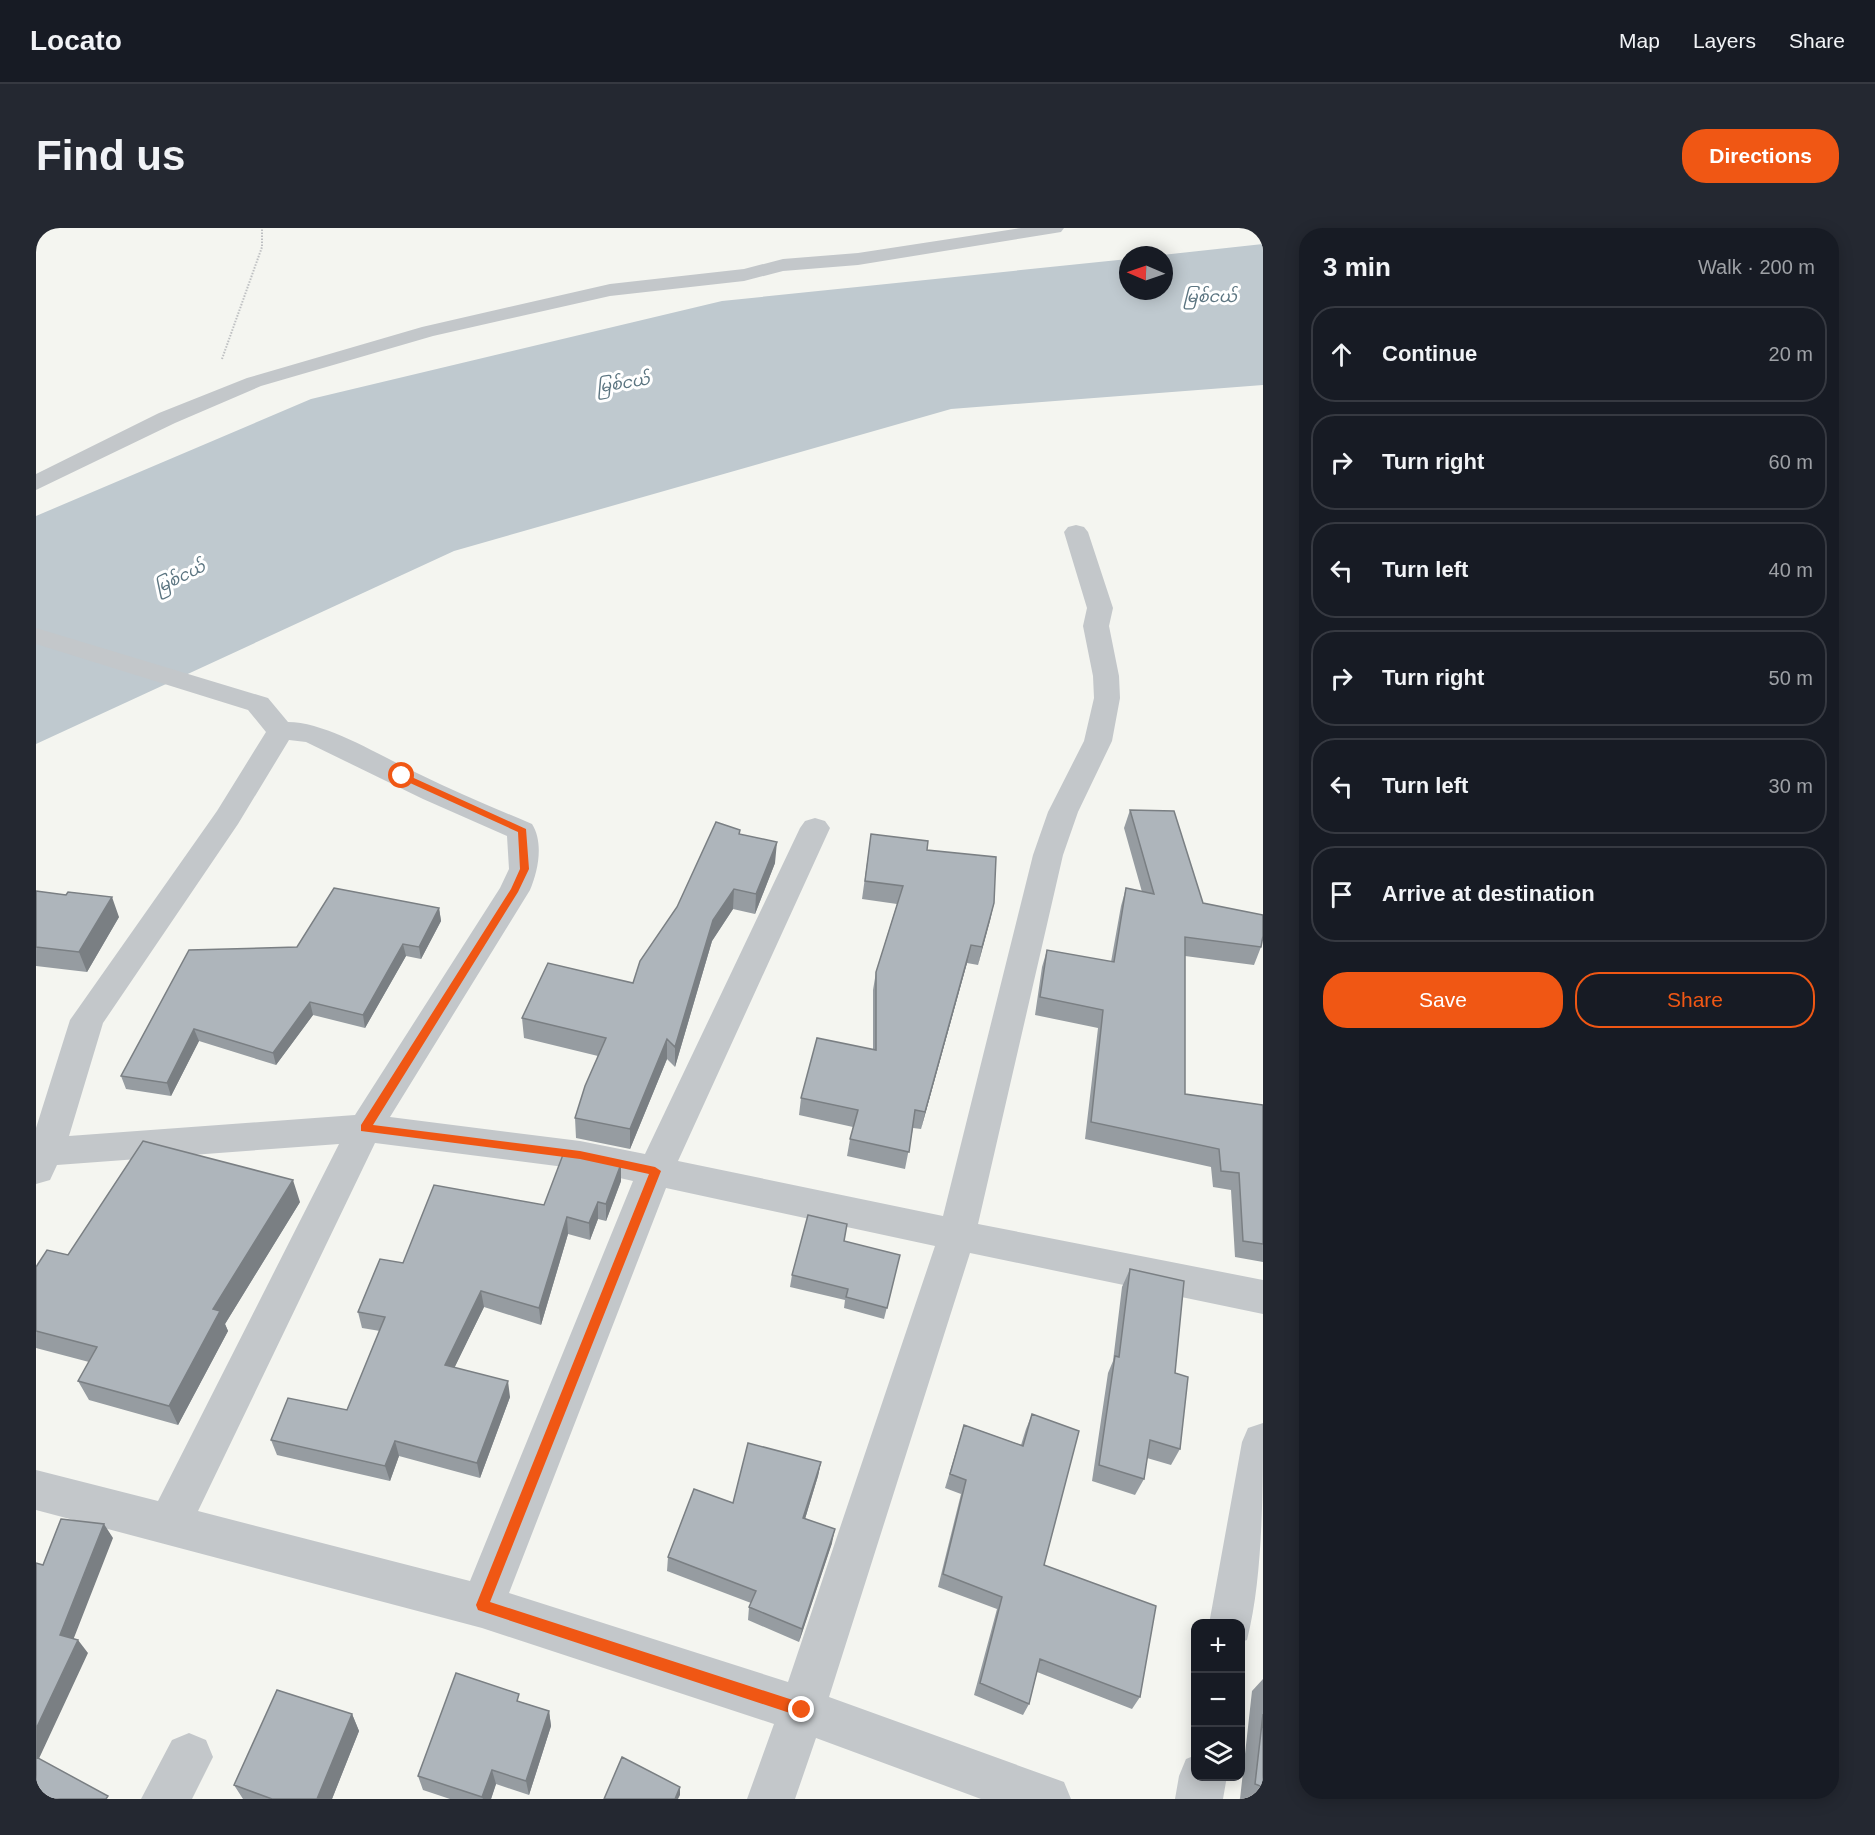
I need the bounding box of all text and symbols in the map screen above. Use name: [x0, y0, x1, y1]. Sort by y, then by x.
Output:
text: Locato: [30, 25, 122, 56]
text: Map: [1619, 29, 1660, 52]
text: Layers: [1693, 29, 1756, 52]
text: Share: [1789, 29, 1845, 52]
button: Directions: [1682, 129, 1839, 183]
text: Find us: [36, 132, 185, 179]
north arrow: [1119, 246, 1173, 300]
text: 3 min: [1323, 252, 1391, 282]
text: Walk · 200 m: [1698, 256, 1815, 278]
water label: မြစ်ငယ်: [1183, 285, 1239, 310]
icon: ahead: [1325, 338, 1358, 371]
text: Continue: [1382, 341, 1477, 366]
text: 20 m: [1769, 343, 1813, 365]
water label: မြစ်ငယ်: [595, 367, 653, 401]
icon: right: [1325, 446, 1358, 479]
text: Turn right: [1382, 449, 1484, 474]
text: 60 m: [1769, 451, 1813, 473]
water label: မြစ်ငယ်: [151, 554, 212, 601]
icon: left: [1325, 554, 1358, 587]
text: Turn left: [1382, 557, 1468, 582]
text: 40 m: [1769, 559, 1813, 581]
icon: right: [1325, 662, 1358, 695]
text: Turn right: [1382, 665, 1484, 690]
text: 50 m: [1769, 667, 1813, 689]
route start: [388, 762, 414, 788]
icon: left: [1325, 770, 1358, 803]
text: Turn left: [1382, 773, 1468, 798]
text: 30 m: [1769, 775, 1813, 797]
icon: arrive: [1325, 878, 1358, 911]
text: Arrive at destination: [1382, 881, 1595, 906]
button: Save: [1323, 972, 1563, 1028]
button: Share: [1575, 972, 1815, 1028]
map controls: [1191, 1619, 1245, 1781]
button: +: [1191, 1619, 1245, 1673]
button: −: [1191, 1673, 1245, 1727]
route end: [788, 1696, 814, 1722]
button: layers: [1191, 1727, 1245, 1781]

